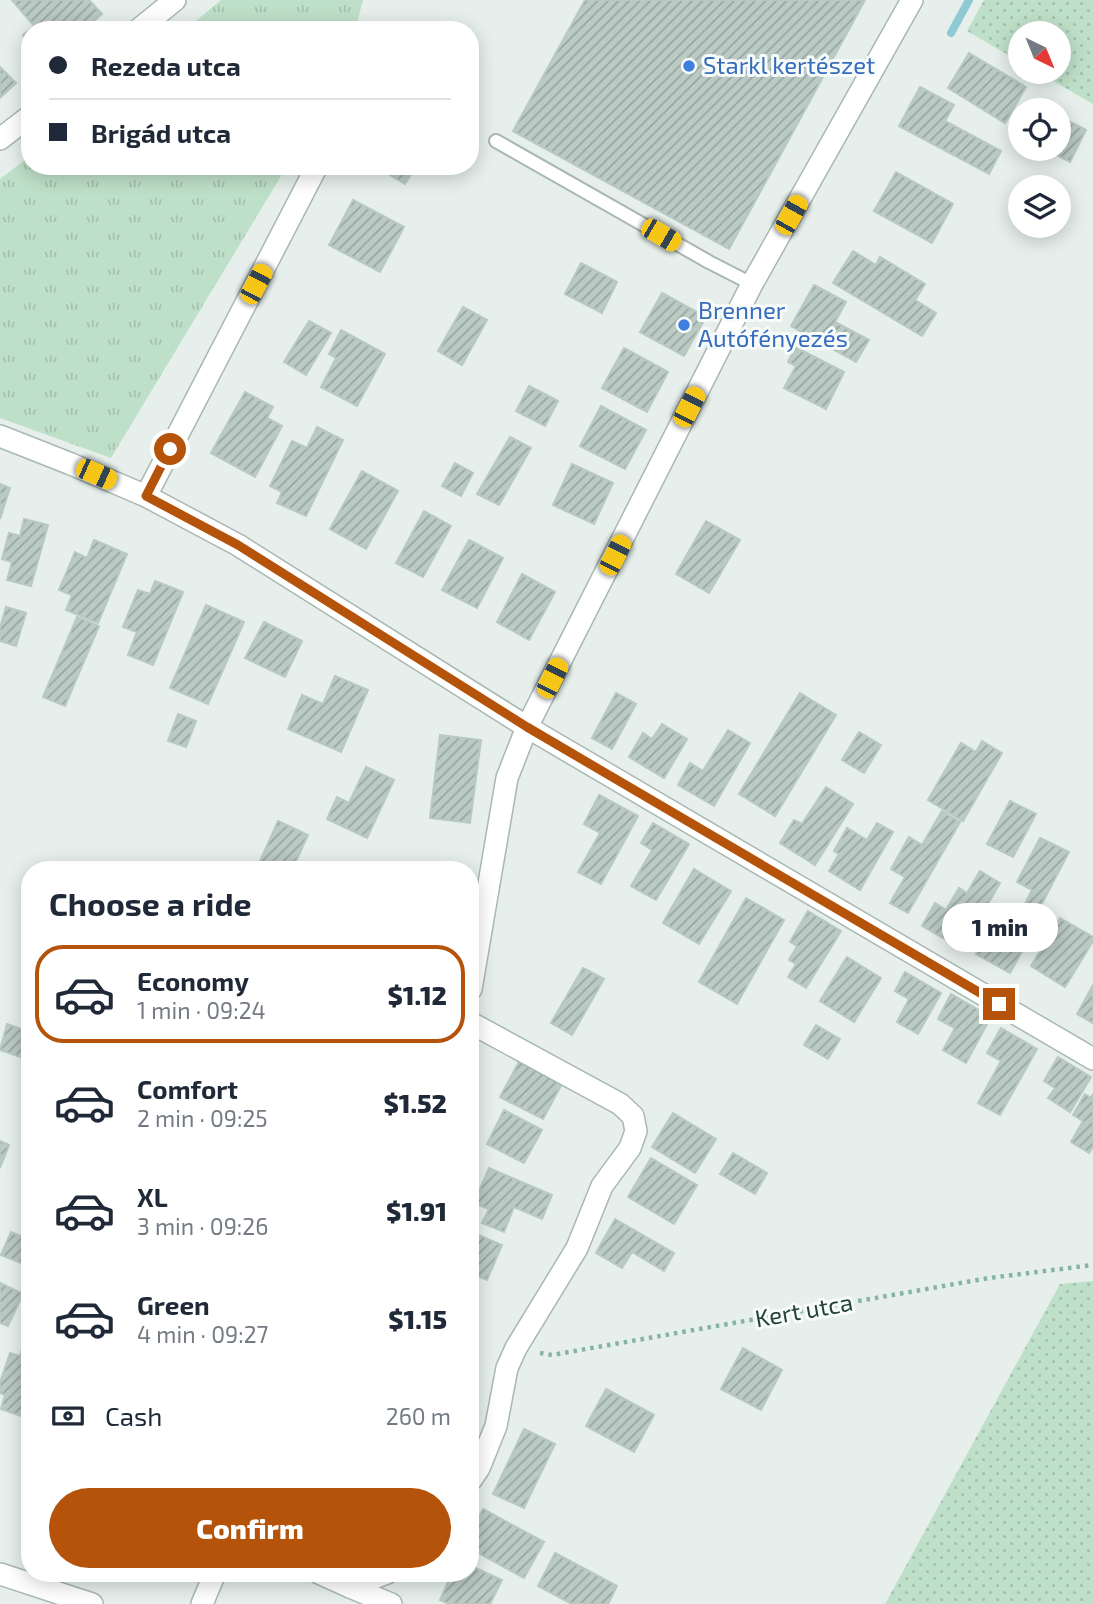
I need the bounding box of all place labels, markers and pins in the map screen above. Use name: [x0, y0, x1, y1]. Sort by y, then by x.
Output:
place label: Starkl kertészet: [703, 50, 875, 79]
marker: Starkl kertészet: [681, 58, 697, 74]
place label: Brenner Autófényezés: [698, 295, 848, 352]
marker: Brenner Autófényezés: [676, 317, 692, 333]

